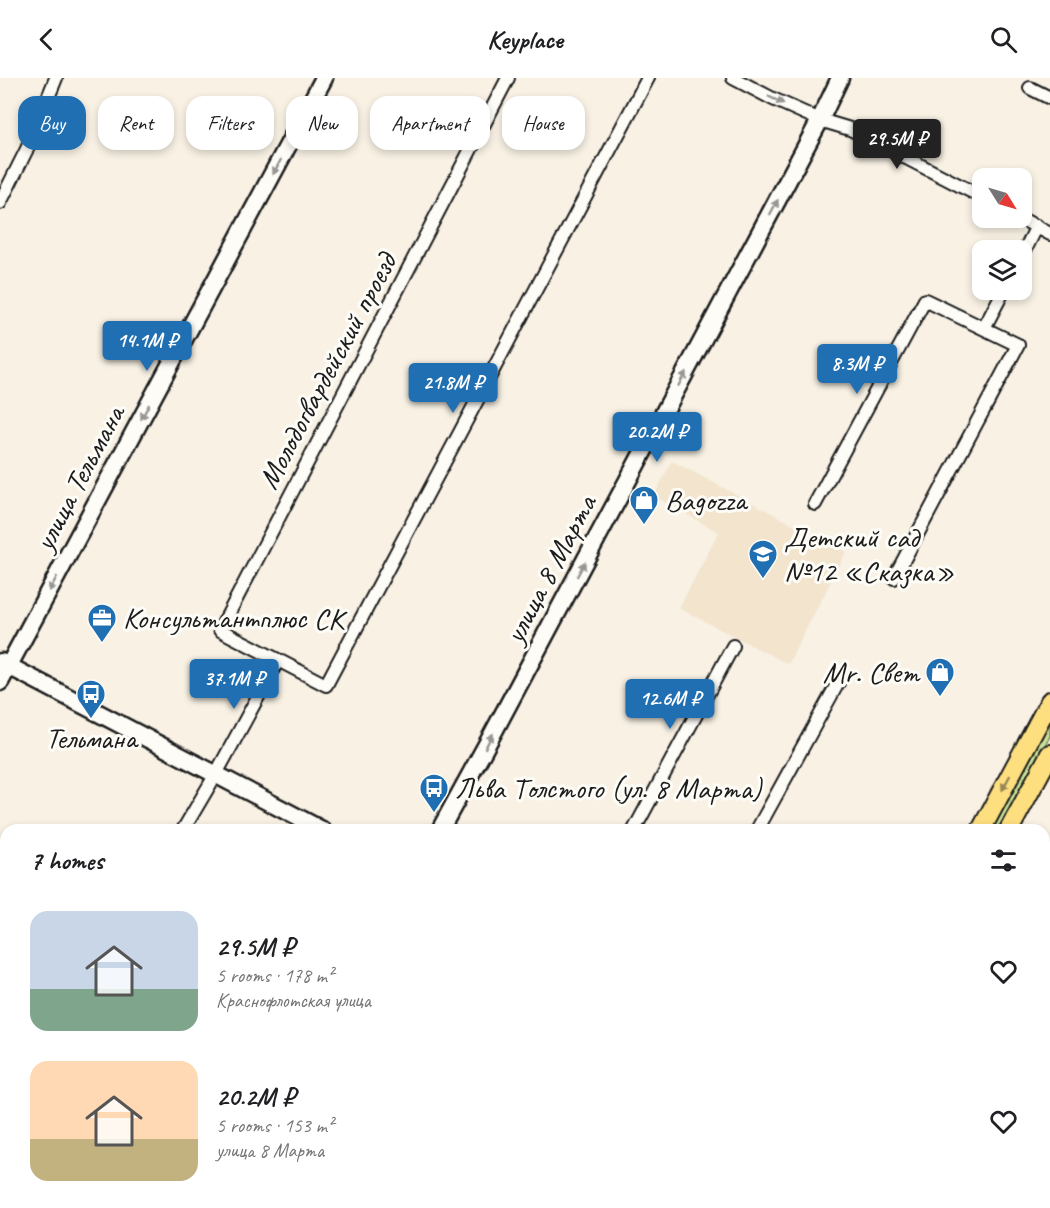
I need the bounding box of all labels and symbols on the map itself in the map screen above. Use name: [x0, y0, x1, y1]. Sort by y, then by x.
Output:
one-way arrow: [767, 96, 784, 105]
pin: 29.5M ₽: [842, 119, 952, 170]
one-way arrow: [272, 158, 282, 175]
north arrow: [972, 168, 1032, 228]
one-way arrow: [769, 198, 779, 215]
street label: Молодогвардейский проезд: [249, 245, 406, 495]
pin: 14.1M ₽: [92, 321, 202, 372]
pin: 8.3M ₽: [808, 344, 906, 395]
pin: 21.8M ₽: [398, 363, 508, 414]
one-way arrow: [677, 370, 687, 387]
street label: улица Тельмана: [24, 397, 134, 559]
one-way arrow: [140, 404, 150, 421]
pin: 20.2M ₽: [602, 412, 712, 463]
place label: Bagozza: [665, 481, 749, 519]
shop icon: Bagozza: [628, 484, 660, 526]
street label: улица 8 Марта: [494, 487, 606, 651]
place label: Детский сад №12 «Сказка»: [784, 518, 955, 590]
school or university icon: Детский сад №12 «Сказка»: [747, 538, 779, 580]
one-way arrow: [576, 561, 586, 578]
one-way arrow: [48, 576, 58, 593]
place label: Консультантплюс СК: [123, 599, 348, 637]
office icon: Консультантплюс СК: [86, 602, 118, 644]
place label: Mr. Свет: [823, 653, 921, 691]
shop icon: Mr. Свет: [924, 656, 956, 698]
pin: 37.1M ₽: [179, 659, 289, 710]
bus stop icon: Тельмана: [75, 678, 107, 720]
pin: 12.6M ₽: [615, 679, 725, 730]
place label: Тельмана: [46, 719, 139, 757]
one-way arrow: [484, 733, 494, 750]
place label: Льва Толстого (ул. 8 Марта): [455, 769, 763, 807]
bus stop icon: Льва Толстого (ул. 8 Марта): [418, 772, 450, 814]
one-way arrow: [1001, 774, 1011, 791]

